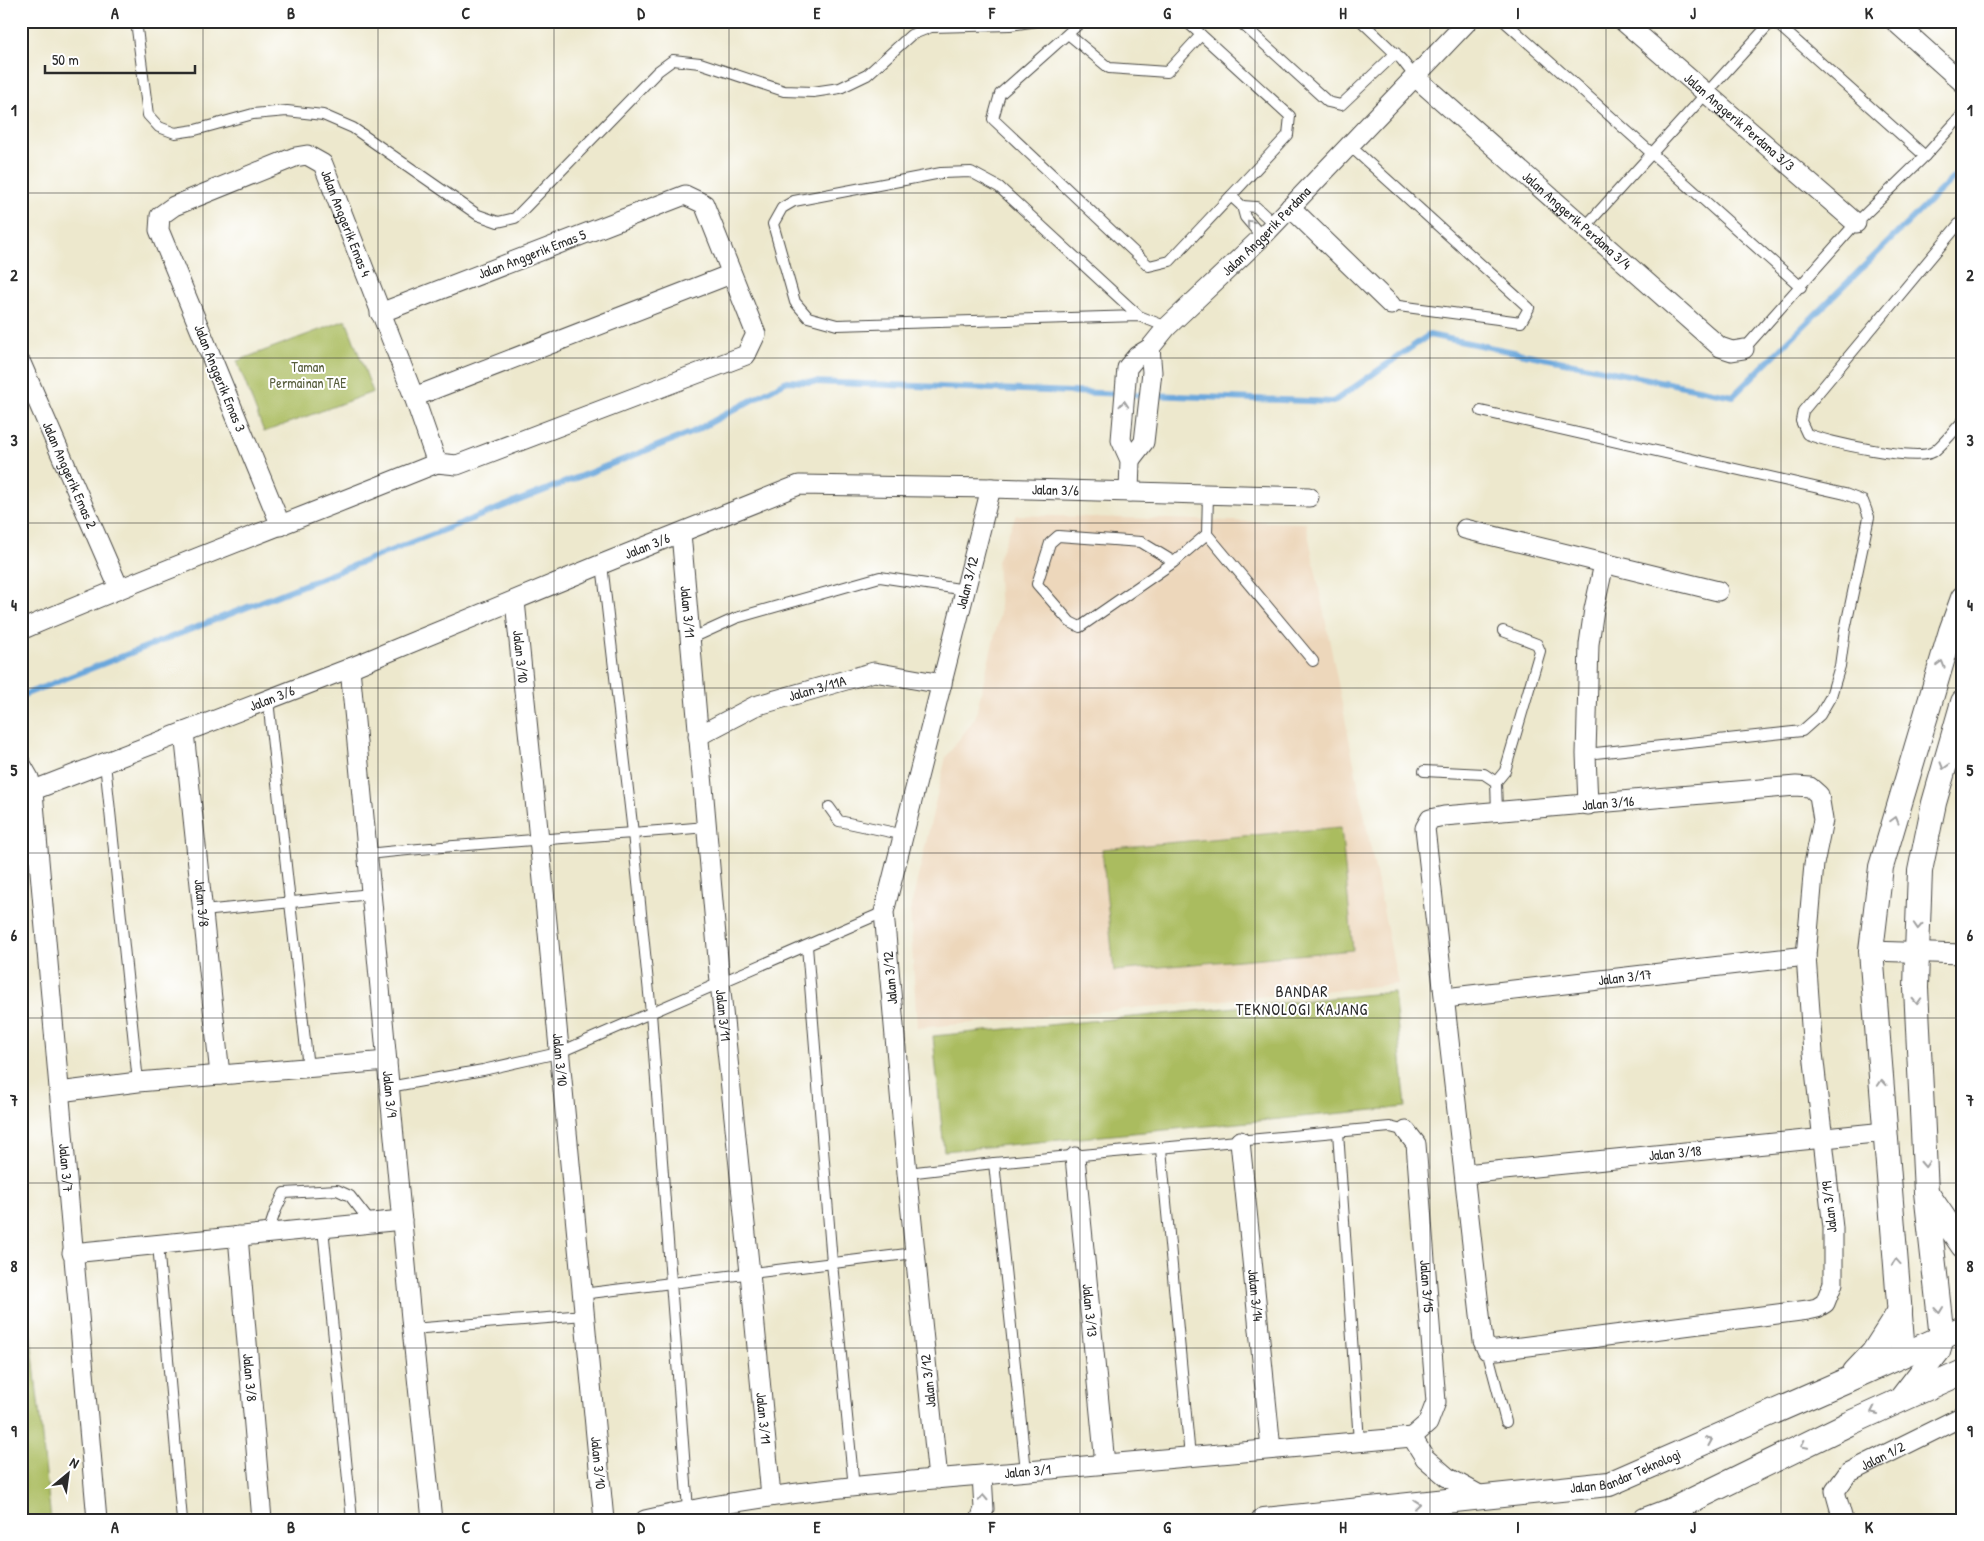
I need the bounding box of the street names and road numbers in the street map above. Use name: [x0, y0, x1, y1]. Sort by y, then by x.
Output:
street label: Jalan Anggerik Perdana 3/3: [1680, 68, 1799, 175]
street label: Jalan Anggerik Perdana 3/4: [1519, 166, 1636, 273]
street label: Jalan Anggerik Emas 4: [317, 167, 376, 279]
street label: Jalan Anggerik Perdana: [1217, 182, 1315, 280]
street label: Jalan Anggerik Emas 5: [475, 224, 589, 284]
street label: Jalan Anggerik Emas 3: [189, 321, 251, 435]
street label: Jalan Anggerik Emas 2: [39, 418, 102, 531]
street label: Jalan 3/6: [1032, 479, 1080, 500]
street label: Jalan 3/6: [622, 528, 673, 563]
street label: Jalan 3/12: [951, 554, 982, 611]
street label: Jalan 3/11: [677, 585, 700, 638]
street label: Jalan 3/10: [509, 629, 533, 684]
street label: Jalan 3/11A: [786, 671, 848, 705]
street label: Jalan 3/6: [246, 680, 298, 715]
street label: Jalan 3/16: [1581, 791, 1635, 814]
street label: Jalan 3/8: [191, 878, 214, 928]
street label: Jalan 3/12: [878, 950, 901, 1005]
street label: Jalan 3/17: [1597, 964, 1653, 989]
street label: Jalan 3/11: [712, 988, 736, 1042]
street label: Jalan 3/10: [549, 1032, 573, 1087]
street label: Jalan 3/9: [379, 1070, 402, 1118]
street label: Jalan 3/18: [1648, 1140, 1702, 1165]
street label: Jalan 3/7: [55, 1143, 78, 1193]
street label: Jalan 3/19: [1816, 1180, 1841, 1234]
street label: Jalan 3/15: [1416, 1259, 1439, 1313]
street label: Jalan 3/14: [1244, 1268, 1268, 1322]
street label: Jalan 3/13: [1078, 1283, 1103, 1338]
street label: Jalan 3/8: [239, 1353, 262, 1402]
street label: Jalan 3/12: [915, 1353, 940, 1409]
street label: Jalan 3/11: [752, 1391, 776, 1445]
street label: Jalan 3/10: [587, 1435, 611, 1490]
street label: Jalan 1/2: [1857, 1436, 1908, 1474]
street label: Jalan Bandar Teknologi: [1569, 1444, 1684, 1497]
street label: Jalan 3/1: [1003, 1459, 1052, 1482]

